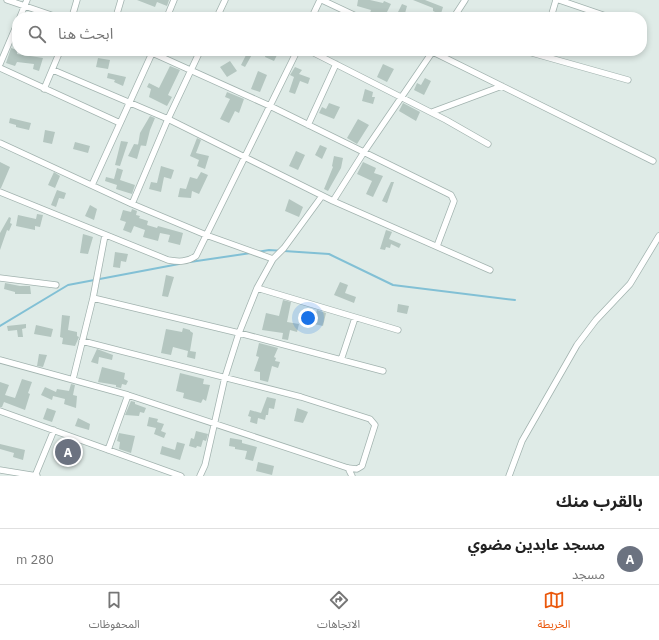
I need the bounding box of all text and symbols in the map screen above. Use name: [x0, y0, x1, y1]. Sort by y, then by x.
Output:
search box: [12, 12, 647, 56]
icon: search: [26, 23, 48, 45]
text: ابحث هنا: [58, 24, 113, 43]
your location: [298, 308, 318, 328]
pin: A: [55, 437, 81, 467]
text: بالقرب منك: [556, 490, 643, 512]
text: مسجد عابدين مضوي: [468, 535, 605, 554]
text: 280 m: [16, 551, 54, 568]
text: A: [626, 551, 634, 568]
text: مسجد: [572, 566, 605, 583]
tab: المحفوظات: [89, 589, 140, 636]
tab: الاتجاهات: [317, 589, 360, 636]
tab: الخريطة: [537, 589, 570, 636]

